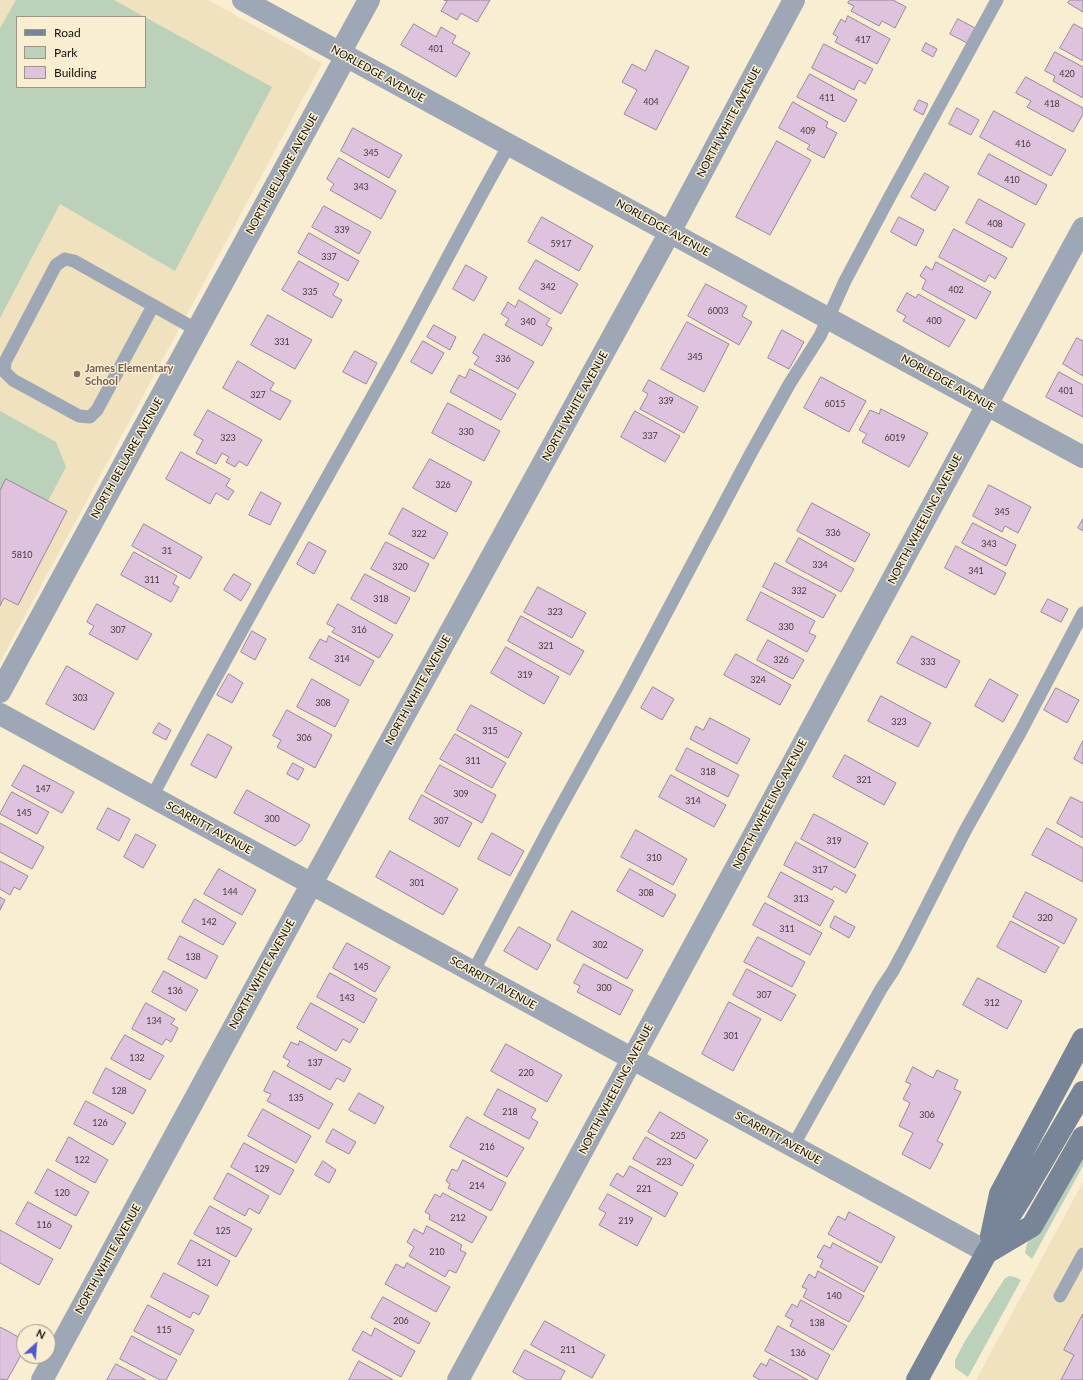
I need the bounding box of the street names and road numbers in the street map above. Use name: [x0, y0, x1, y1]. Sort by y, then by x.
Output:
street label: NORLEDGE AVENUE: [329, 43, 427, 105]
street label: NORTH WHITE AVENUE: [694, 64, 764, 180]
street label: NORTH BELLAIRE AVENUE: [243, 111, 321, 237]
street label: NORLEDGE AVENUE: [614, 197, 712, 259]
street label: NORTH WHITE AVENUE: [539, 349, 611, 463]
street label: NORLEDGE AVENUE: [899, 352, 997, 414]
street label: NORTH BELLAIRE AVENUE: [88, 395, 166, 521]
street label: NORTH WHEELING AVENUE: [885, 452, 965, 586]
street label: NORTH WHITE AVENUE: [382, 633, 454, 747]
street label: NORTH WHEELING AVENUE: [730, 737, 810, 871]
street label: SCARRITT AVENUE: [163, 799, 255, 857]
street label: NORTH WHITE AVENUE: [226, 917, 298, 1031]
street label: SCARRITT AVENUE: [447, 954, 539, 1012]
street label: NORTH WHEELING AVENUE: [576, 1022, 656, 1156]
street label: SCARRITT AVENUE: [732, 1109, 824, 1167]
street label: NORTH WHITE AVENUE: [72, 1202, 144, 1316]

